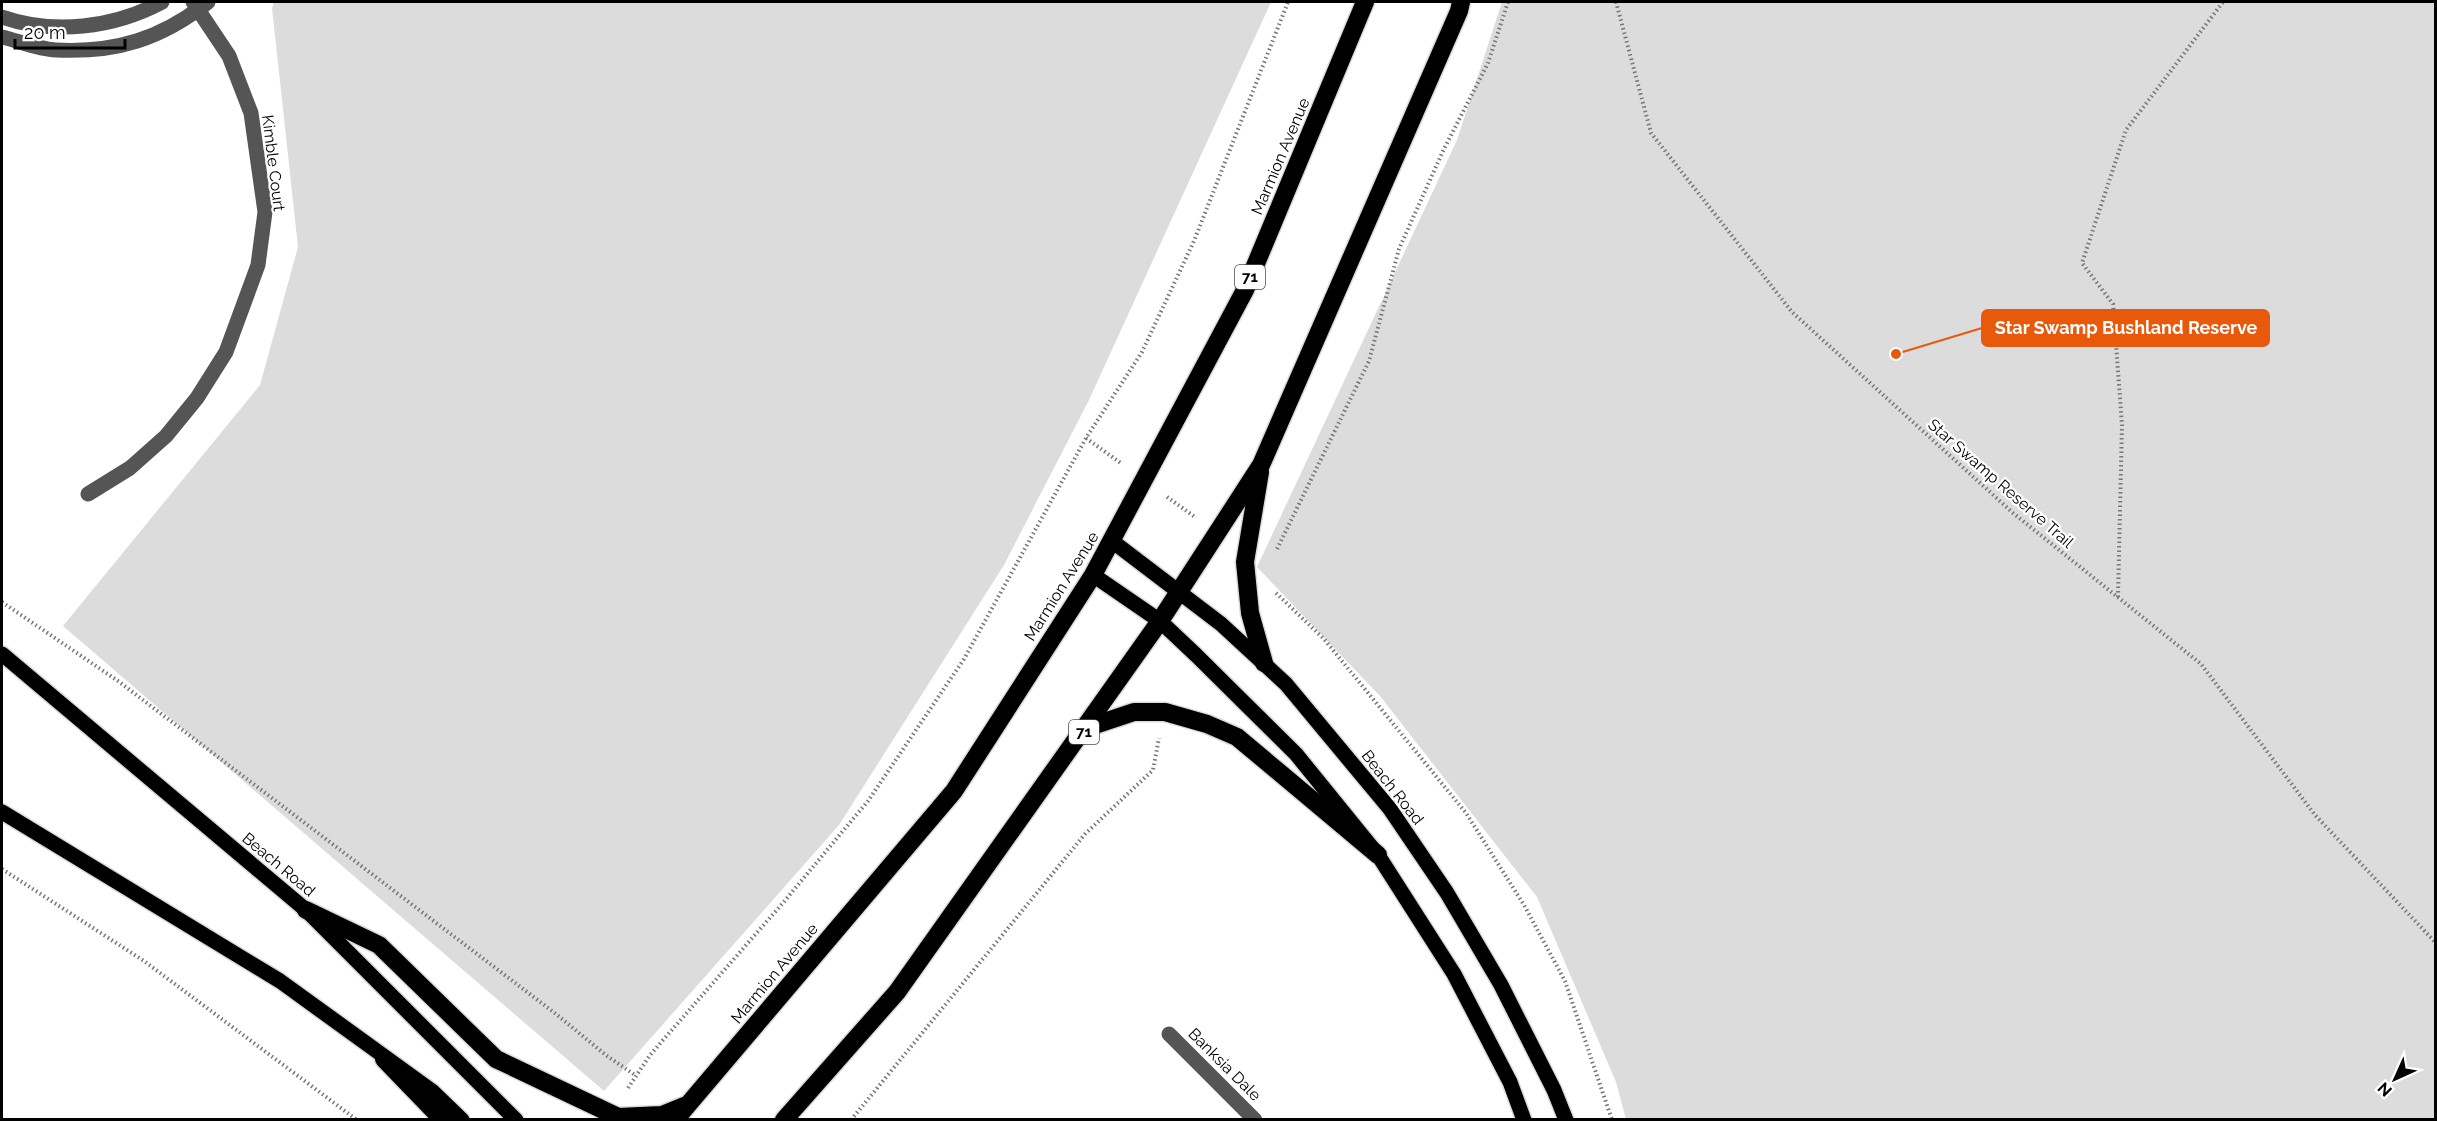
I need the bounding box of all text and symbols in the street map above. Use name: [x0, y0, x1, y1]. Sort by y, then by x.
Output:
scale bar: [15, 12, 124, 50]
text: 20 m: [24, 22, 66, 43]
street label: Marmion Avenue: [1247, 95, 1314, 217]
street label: Kimble Court: [258, 114, 289, 213]
road number: 71: [1235, 265, 1265, 289]
callout: Star Swamp Bushland Reserve: [1982, 310, 2269, 346]
text: Star Swamp Bushland Reserve: [1995, 317, 2258, 338]
street label: Star Swamp Reserve Trail: [1924, 415, 2078, 552]
street label: Marmion Avenue: [1020, 528, 1103, 644]
road number: 71: [1069, 720, 1099, 744]
street label: Beach Road: [1358, 746, 1428, 828]
street label: Beach Road: [238, 828, 319, 900]
street label: Marmion Avenue: [727, 919, 822, 1027]
street label: Banksia Dale: [1184, 1024, 1265, 1105]
north arrow: [2365, 1049, 2425, 1109]
text: N: [2374, 1078, 2396, 1100]

